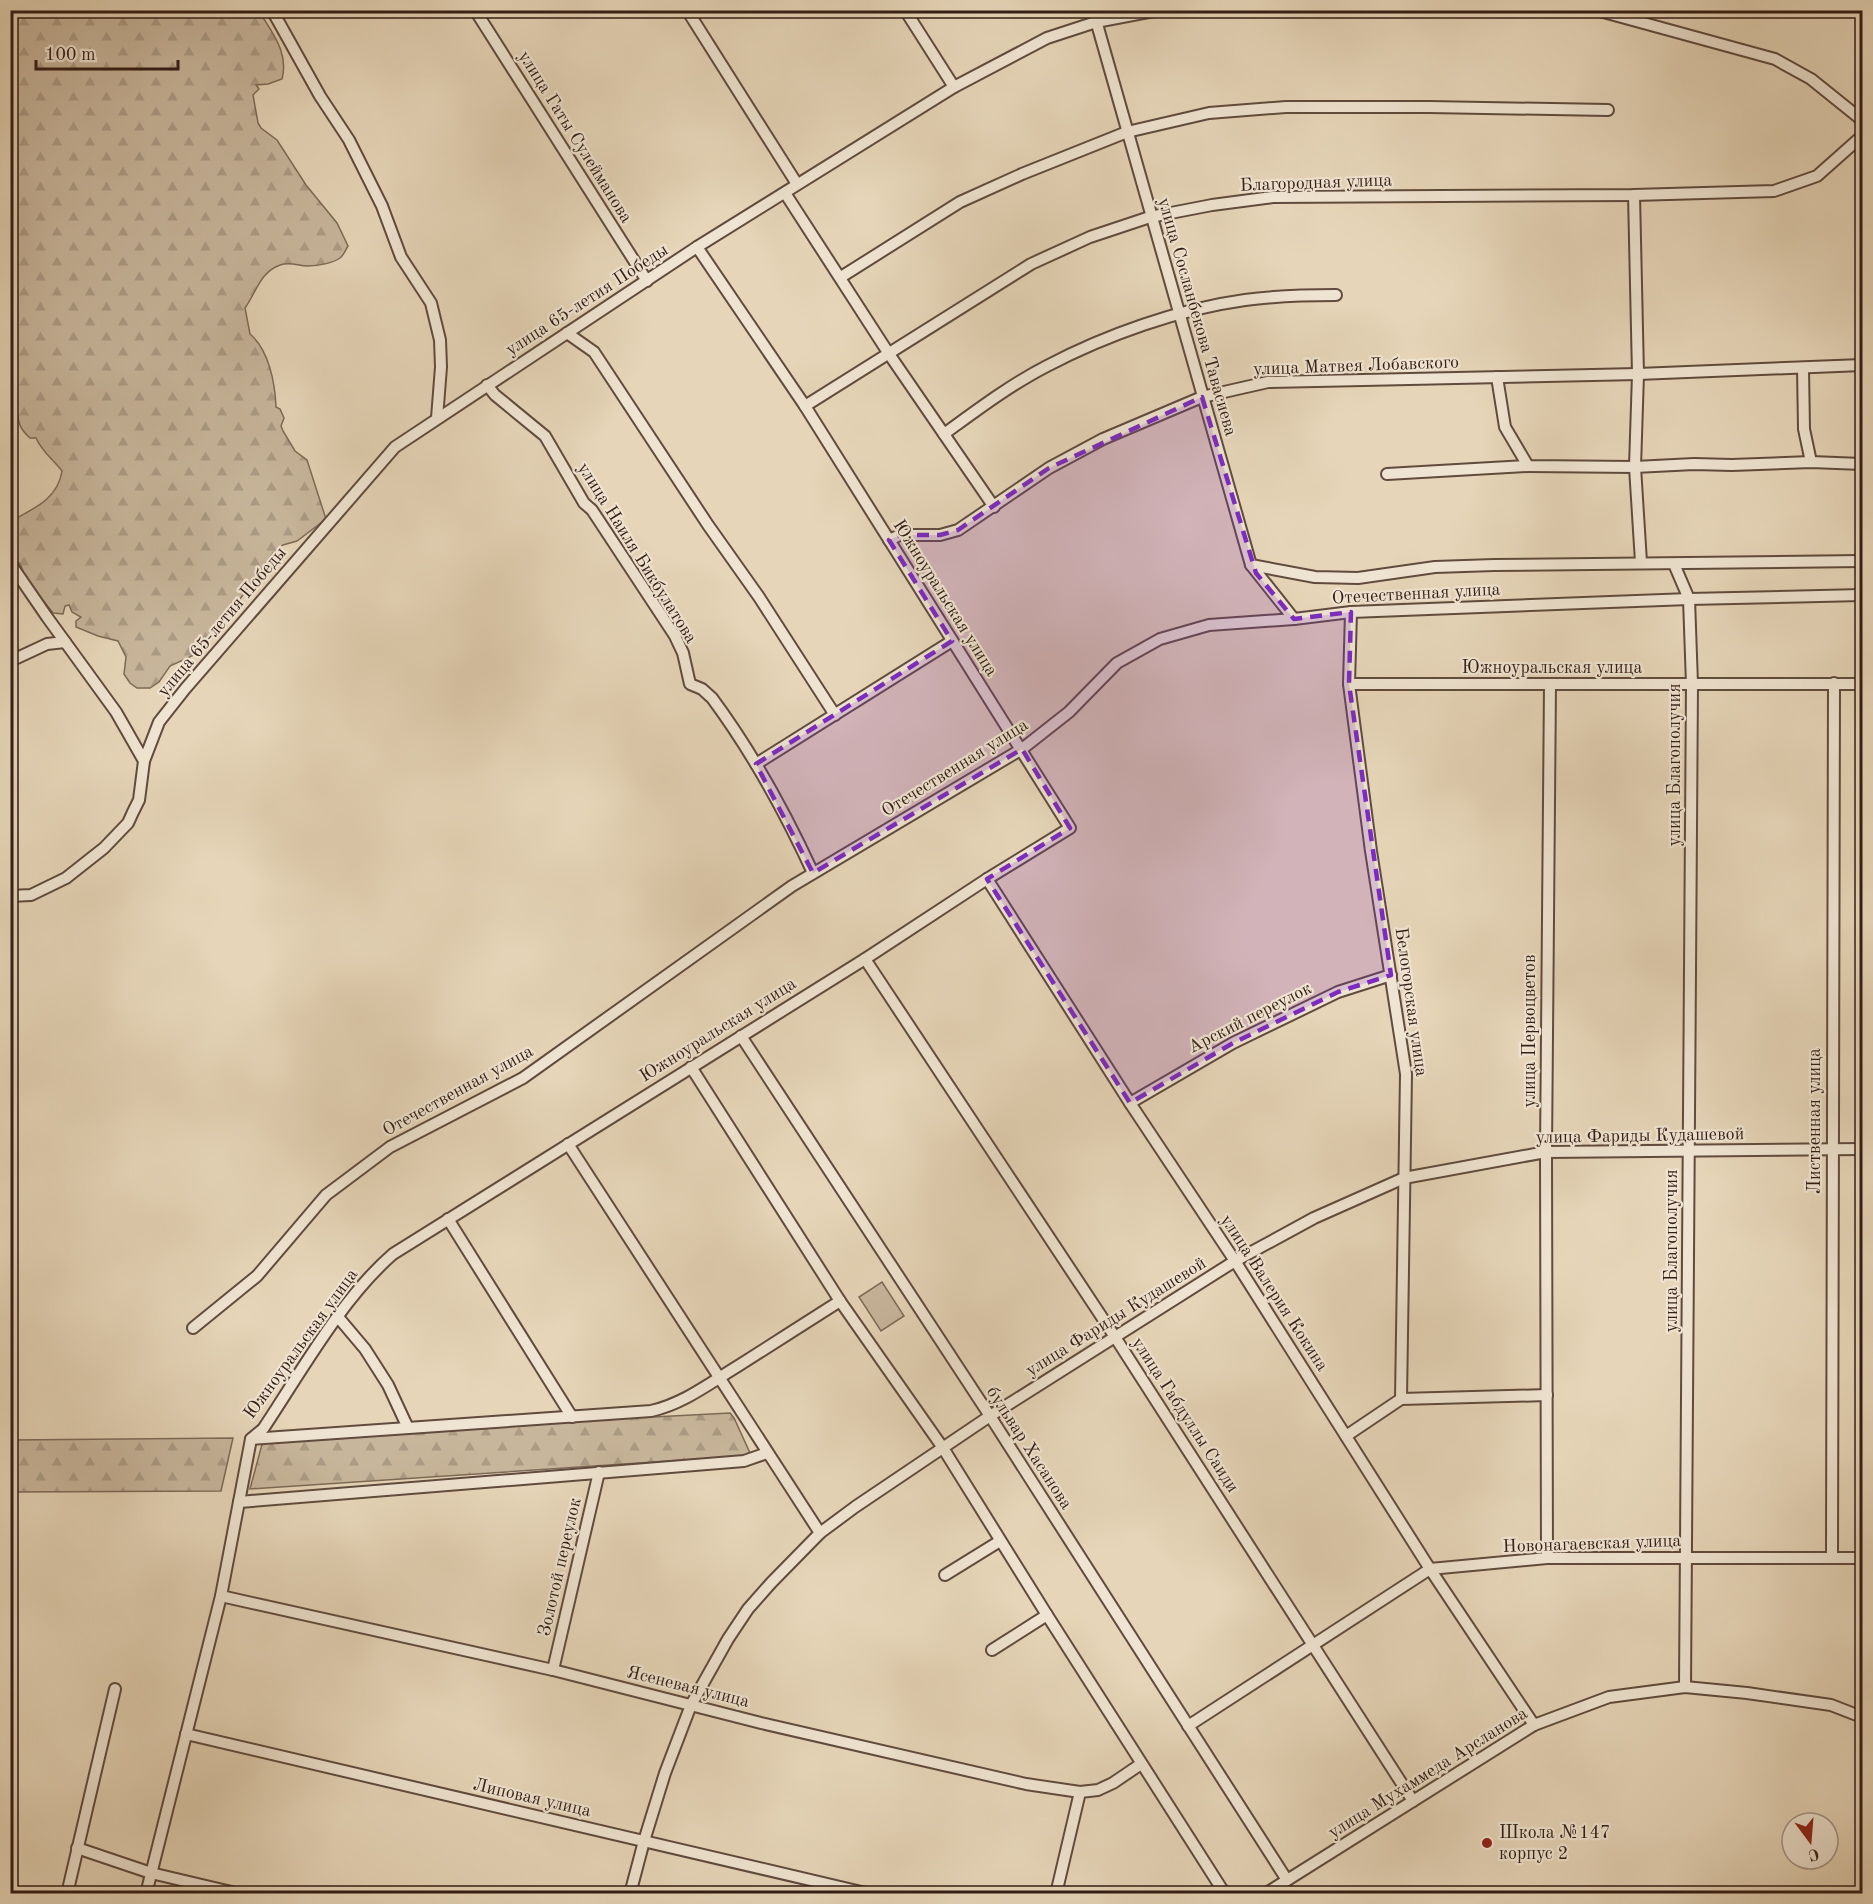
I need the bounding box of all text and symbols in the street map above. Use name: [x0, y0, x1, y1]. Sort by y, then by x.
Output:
scale bar: [36, 33, 178, 71]
text: 100 m: [45, 46, 96, 64]
street label: улица Гаты Сулейманова: [515, 48, 635, 226]
street label: Благородная улица: [1240, 171, 1393, 195]
street label: улица Сосланбекова Тавасиева: [1154, 196, 1240, 438]
street label: улица 65-летия Победы: [503, 241, 671, 359]
street label: улица Матвея Лобавского: [1253, 353, 1459, 379]
street label: улица Наиля Бикбулатова: [574, 460, 700, 647]
street label: Южноуральская улица: [889, 517, 1001, 680]
street label: улица 65-летия Победы: [154, 544, 290, 700]
street label: Отечественная улица: [1331, 581, 1501, 607]
street label: Южноуральская улица: [1462, 659, 1642, 677]
street label: улица Благополучия: [1666, 683, 1684, 847]
street label: Отечественная улица: [879, 716, 1032, 820]
street label: Белогорская улица: [1392, 926, 1430, 1078]
street label: улица Первоцветов: [1521, 954, 1539, 1108]
street label: Южноуральская улица: [637, 974, 800, 1086]
street label: Арский переулок: [1185, 979, 1315, 1057]
street label: Отечественная улица: [380, 1042, 536, 1140]
street label: Лиственная улица: [1806, 1048, 1824, 1194]
street label: улица Фариды Кудашевой: [1536, 1125, 1744, 1147]
street label: улица Благополучия: [1663, 1169, 1681, 1333]
street label: улица Валерия Кокина: [1217, 1211, 1331, 1375]
street label: улица Фариды Кудашевой: [1023, 1254, 1209, 1380]
street label: Южноуральская улица: [241, 1266, 361, 1422]
street label: улица Габдуллы Саиди: [1128, 1334, 1242, 1496]
street label: бульвар Хасанова: [983, 1383, 1075, 1513]
street label: Золотой переулок: [535, 1496, 585, 1638]
street label: Новонагаевская улица: [1502, 1532, 1682, 1556]
street label: Ясеневая улица: [625, 1663, 751, 1711]
street label: улица Мухаммеда Арсланова: [1325, 1704, 1531, 1842]
street label: Липовая улица: [471, 1776, 593, 1820]
north arrow: [1780, 1811, 1840, 1871]
place label: Школа №147 корпус 2: [1499, 1824, 1610, 1863]
marker: Школа №147 корпус 2: [1480, 1836, 1494, 1850]
text: С: [1806, 1844, 1821, 1863]

